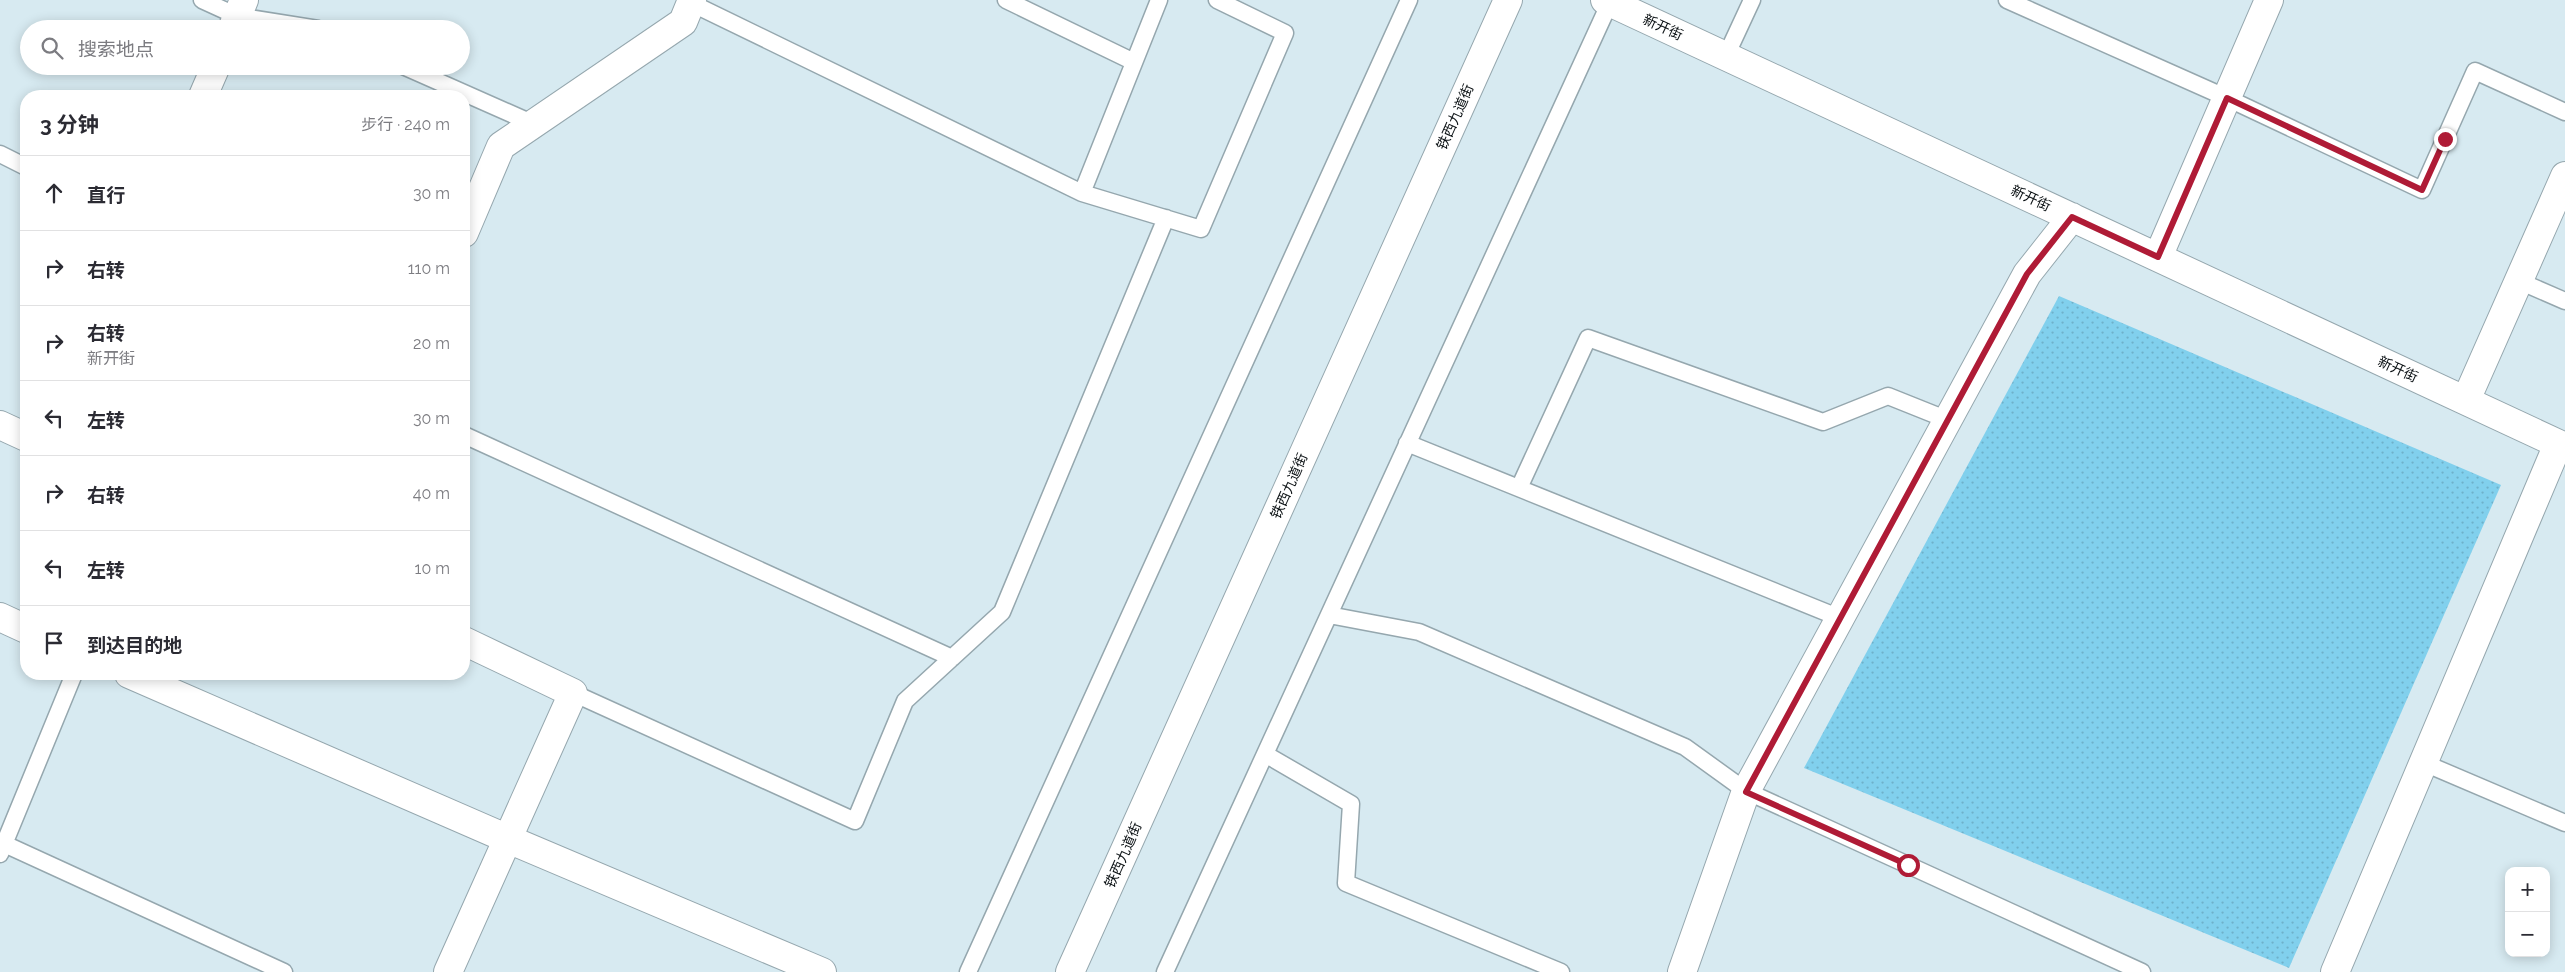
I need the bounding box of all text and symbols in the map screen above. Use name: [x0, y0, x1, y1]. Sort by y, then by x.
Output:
street label: 新开街: [1641, 11, 1685, 43]
search box: [20, 20, 470, 75]
icon: search: [38, 34, 66, 62]
text: 搜索地点: [78, 38, 154, 60]
street label: 铁西九道街: [1433, 82, 1477, 152]
text: 3 分钟: [40, 112, 99, 137]
text: 步行 · 240 m: [361, 115, 450, 134]
route end: [2434, 128, 2457, 151]
icon: ahead: [40, 179, 68, 207]
street label: 新开街: [2009, 182, 2053, 214]
text: 直行: [87, 184, 125, 206]
text: 30 m: [413, 184, 450, 203]
icon: right: [40, 254, 68, 282]
text: 右转: [87, 259, 125, 281]
text: 110 m: [408, 259, 450, 278]
text: 右转: [87, 322, 125, 344]
icon: right: [40, 329, 68, 357]
text: 20 m: [413, 334, 450, 353]
text: 新开街: [87, 349, 135, 368]
street label: 新开街: [2376, 353, 2420, 385]
icon: left: [40, 404, 68, 432]
text: 左转: [87, 409, 125, 431]
text: 30 m: [413, 409, 450, 428]
street label: 铁西九道街: [1267, 451, 1311, 521]
icon: right: [40, 479, 68, 507]
text: 右转: [87, 484, 125, 506]
text: 40 m: [413, 484, 450, 503]
icon: left: [40, 554, 68, 582]
text: 左转: [87, 559, 125, 581]
text: 10 m: [415, 559, 450, 578]
icon: arrive: [40, 629, 68, 657]
text: 到达目的地: [87, 634, 182, 656]
street label: 铁西九道街: [1101, 820, 1145, 890]
route start: [1897, 854, 1920, 877]
map controls: [2505, 867, 2550, 957]
button: +: [2505, 867, 2550, 912]
button: −: [2505, 912, 2550, 957]

